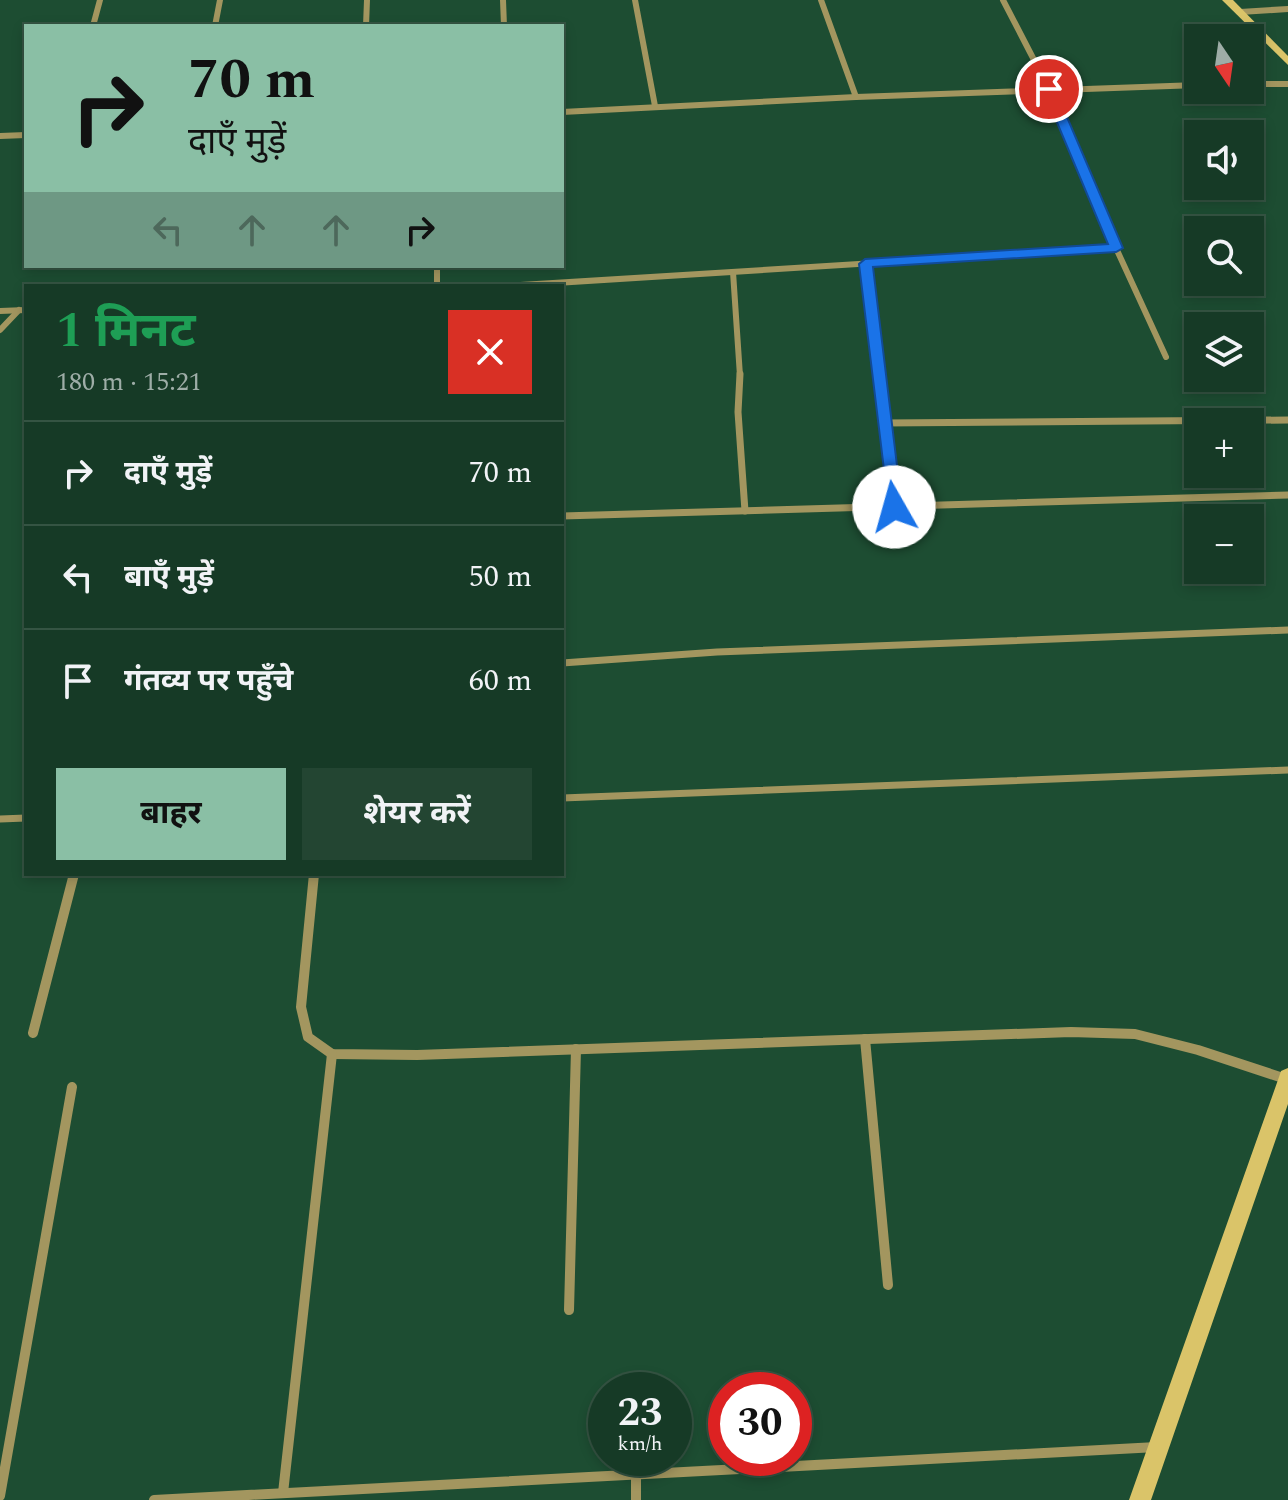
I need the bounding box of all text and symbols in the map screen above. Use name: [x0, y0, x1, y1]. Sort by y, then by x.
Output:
north arrow: [1184, 24, 1264, 104]
map controls: [1184, 24, 1264, 584]
text: 70 m: [188, 38, 315, 123]
pin: [1015, 55, 1083, 123]
icon: right: [56, 56, 160, 160]
icon: arrive: [1027, 67, 1071, 111]
text: दाएँ मुड़ें: [188, 115, 286, 170]
button: sound: [1184, 120, 1264, 200]
icon: left: [146, 208, 190, 252]
icon: ahead: [230, 208, 274, 252]
icon: ahead: [314, 208, 358, 252]
icon: right: [398, 208, 442, 252]
button: search: [1184, 216, 1264, 296]
text: 1 मिनट: [56, 295, 196, 368]
button: close: [448, 310, 532, 394]
button: layers: [1184, 312, 1264, 392]
text: 180 m · 15:21: [56, 362, 202, 402]
button: +: [1184, 408, 1264, 488]
text: दाएँ मुड़ें: [124, 450, 212, 496]
text: 70 m: [469, 450, 532, 496]
icon: right: [56, 451, 100, 495]
position arrow: [852, 465, 936, 549]
button: −: [1184, 504, 1264, 584]
text: बाएँ मुड़ें: [124, 554, 214, 600]
text: 50 m: [469, 554, 532, 600]
icon: left: [56, 555, 100, 599]
text: गंतव्य पर पहुँचे: [124, 658, 293, 704]
text: 60 m: [469, 658, 532, 704]
icon: arrive: [56, 659, 100, 703]
button: बाहर: [56, 768, 286, 860]
button: शेयर करें: [302, 768, 532, 860]
speed limit sign: 30: [708, 1372, 812, 1476]
text: 23: [618, 1383, 662, 1444]
text: km/h: [618, 1429, 663, 1459]

